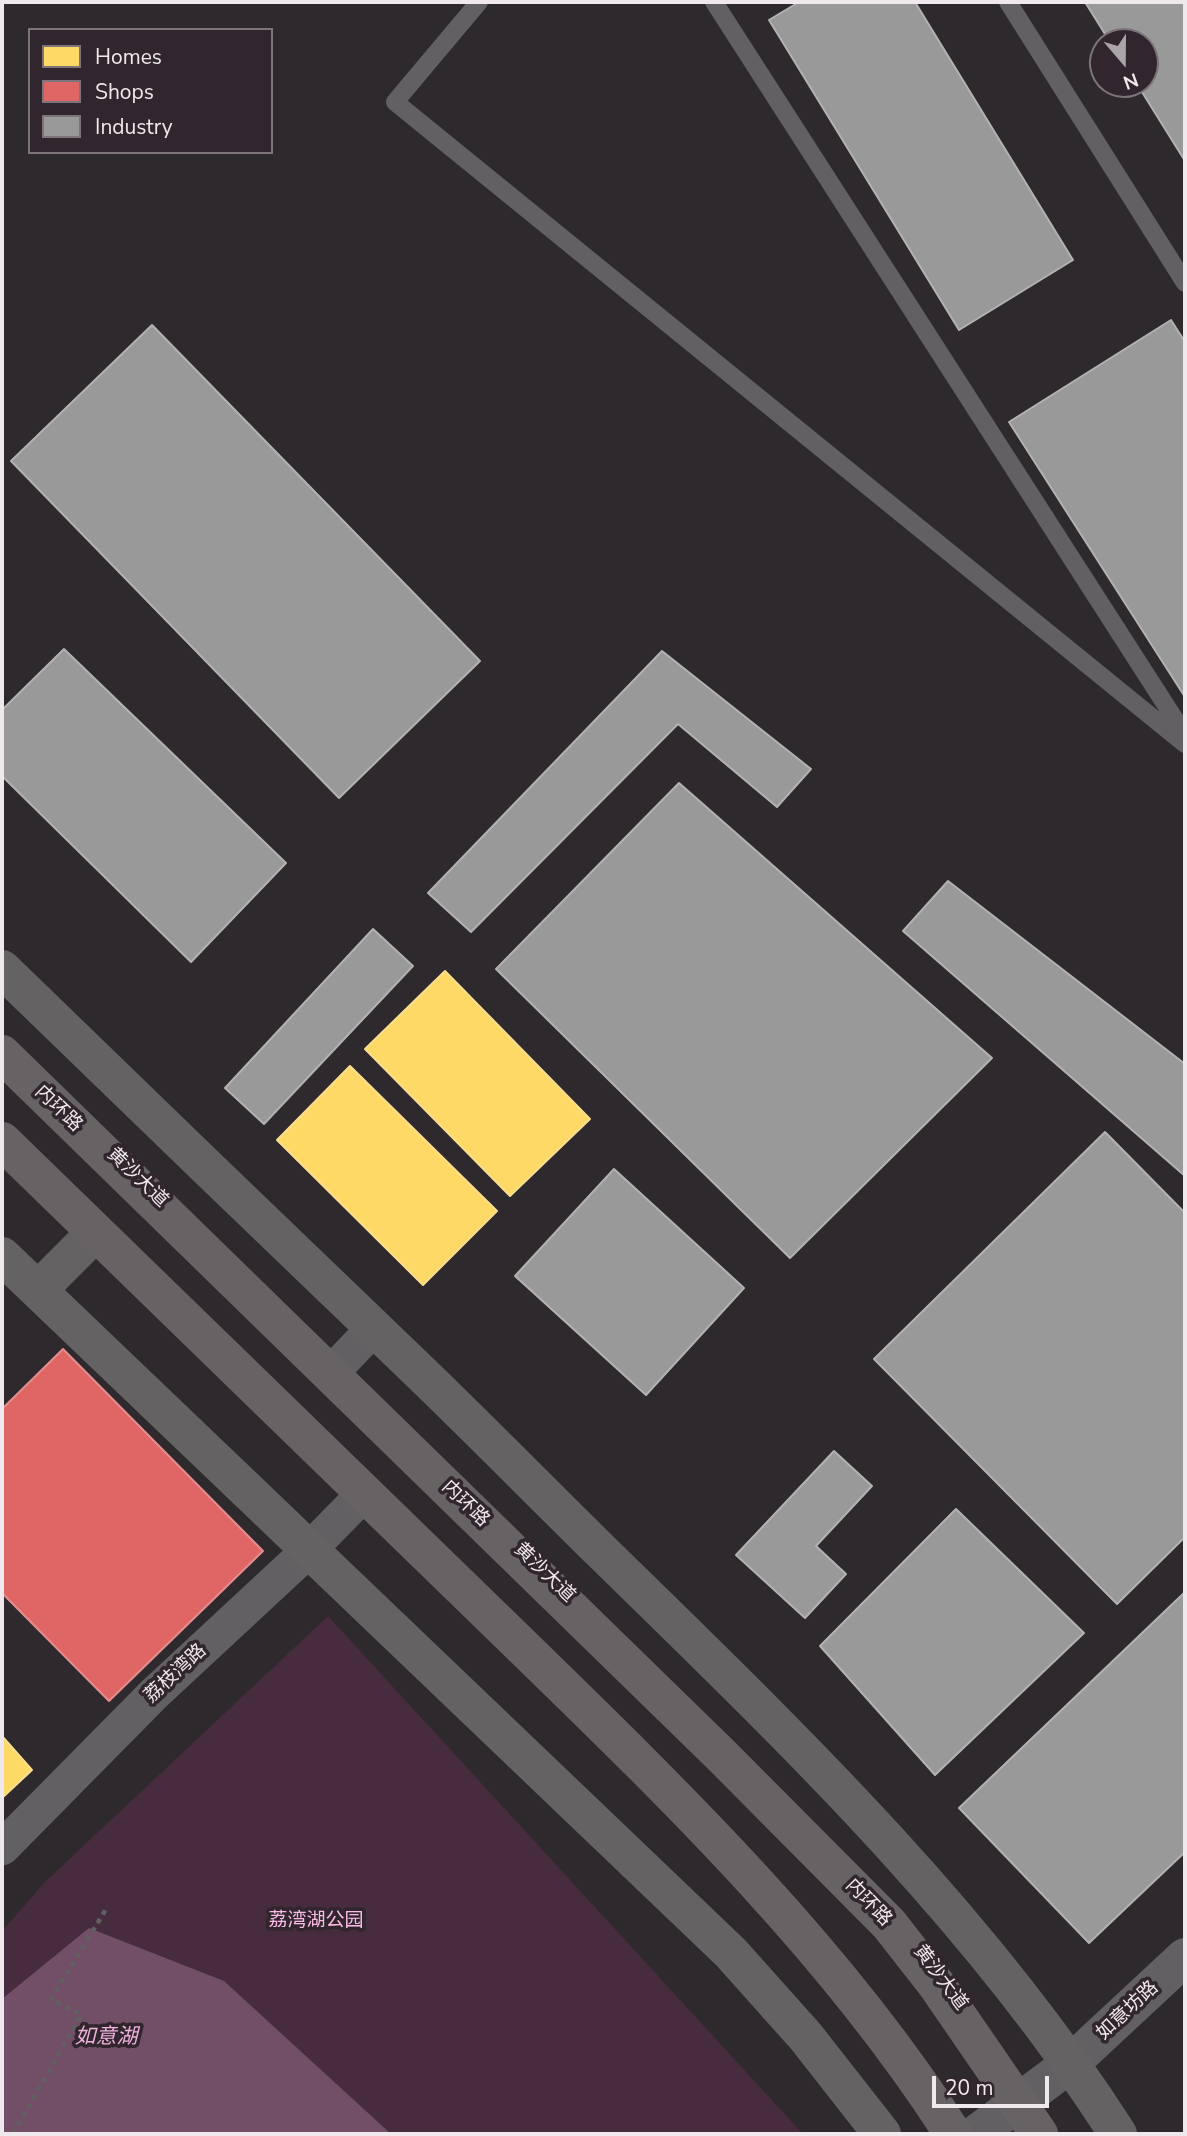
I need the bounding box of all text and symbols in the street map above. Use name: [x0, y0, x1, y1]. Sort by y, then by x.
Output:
legend: [28, 28, 273, 154]
north arrow: [1089, 28, 1159, 98]
text: Homes: [95, 43, 162, 71]
text: N: [1119, 66, 1142, 96]
text: Shops: [95, 78, 154, 106]
text: Industry: [95, 113, 173, 141]
street label: 内环路: [30, 1081, 86, 1137]
street label: 黄沙大道: [102, 1143, 172, 1213]
street label: 内环路: [437, 1476, 493, 1532]
street label: 黄沙大道: [509, 1538, 579, 1608]
street label: 荔枝湾路: [140, 1640, 212, 1708]
street label: 内环路: [840, 1875, 896, 1931]
park label: 荔湾湖公园: [269, 1910, 363, 1932]
street label: 黄沙大道: [908, 1941, 972, 2015]
street label: 如意坊路: [1092, 1977, 1164, 2045]
water label: 如意湖: [75, 2025, 137, 2051]
scale bar: [935, 2062, 1052, 2106]
text: 20 m: [945, 2074, 994, 2102]

